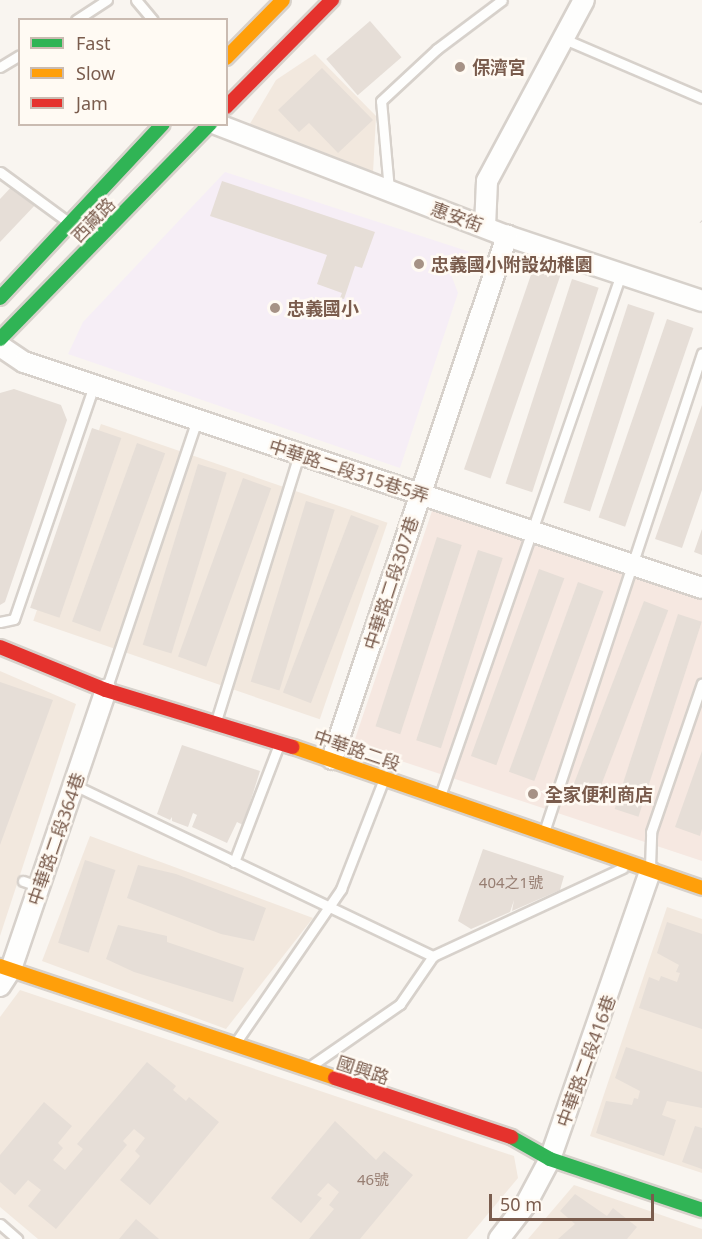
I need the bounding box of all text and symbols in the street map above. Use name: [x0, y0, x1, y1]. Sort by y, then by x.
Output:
legend: [18, 18, 228, 126]
text: Fast: [76, 31, 111, 55]
place label: 保濟宮: [472, 56, 526, 78]
marker: 保濟宮: [453, 60, 467, 74]
text: Slow: [76, 61, 115, 85]
text: Jam: [76, 91, 108, 115]
street label: 西藏路: [66, 193, 120, 247]
street label: 惠安街: [428, 198, 486, 236]
place label: 忠義國小附設幼稚園: [431, 253, 593, 275]
marker: 忠義國小附設幼稚園: [412, 257, 426, 271]
place label: 忠義國小: [287, 297, 359, 319]
marker: 忠義國小: [268, 301, 282, 315]
street label: 中華路二段315巷5弄: [266, 435, 432, 507]
street label: 中華路二段307巷: [359, 514, 423, 652]
street label: 中華路二段: [311, 725, 403, 775]
street label: 中華路二段364巷: [23, 770, 89, 908]
place label: 全家便利商店: [545, 783, 653, 805]
marker: 全家便利商店: [526, 787, 540, 801]
house number: 404之1號: [479, 874, 543, 892]
street label: 中華路二段416巷: [552, 992, 620, 1130]
street label: 國興路: [334, 1051, 392, 1089]
house number: 46號: [357, 1171, 389, 1189]
scale bar: [492, 1182, 657, 1220]
text: 50 m: [500, 1192, 542, 1216]

